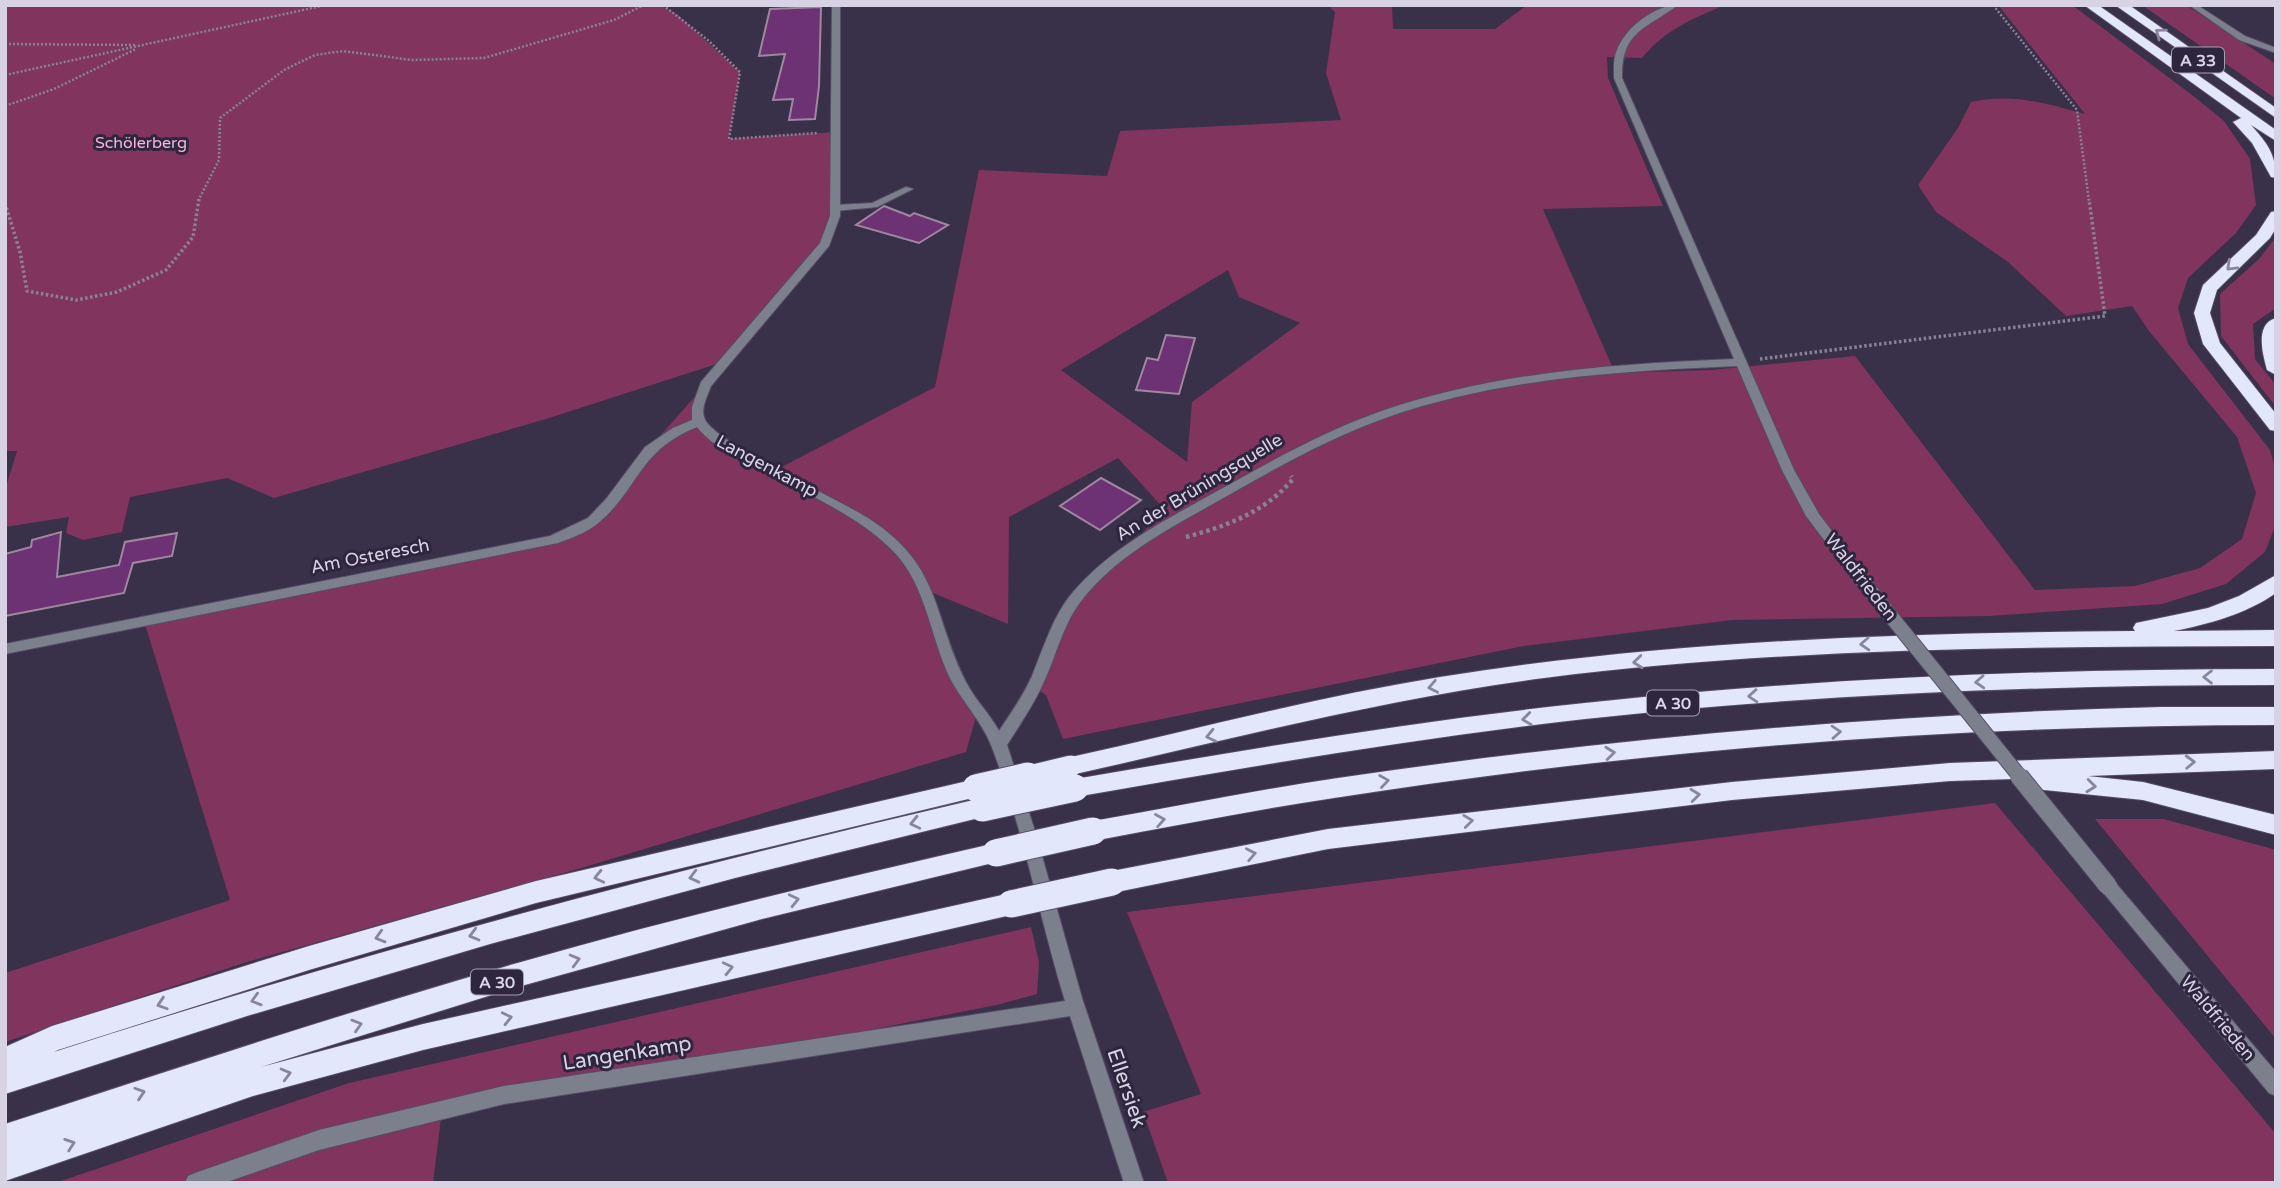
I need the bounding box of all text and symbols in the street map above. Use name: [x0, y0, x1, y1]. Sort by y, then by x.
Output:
one-way arrow: [2155, 29, 2168, 41]
road number: A 33: [2172, 48, 2224, 72]
park label: Schölerberg: [95, 133, 187, 153]
one-way arrow: [2226, 257, 2239, 270]
street label: An der Brüningsquelle: [1112, 429, 1286, 545]
street label: Langenkamp: [713, 430, 821, 502]
street label: Waldfrieden: [1820, 529, 1902, 625]
street label: Am Osteresch: [309, 534, 431, 578]
one-way arrow: [1859, 636, 1870, 651]
one-way arrow: [1632, 654, 1643, 669]
one-way arrow: [2202, 669, 2212, 685]
one-way arrow: [1974, 675, 1985, 690]
one-way arrow: [1427, 679, 1439, 694]
one-way arrow: [1747, 688, 1758, 703]
road number: A 30: [1647, 690, 1699, 716]
one-way arrow: [1521, 712, 1533, 727]
one-way arrow: [1831, 725, 1842, 740]
one-way arrow: [1205, 728, 1217, 742]
one-way arrow: [1605, 746, 1616, 761]
one-way arrow: [2184, 755, 2195, 770]
one-way arrow: [1378, 774, 1390, 789]
one-way arrow: [2085, 778, 2097, 793]
one-way arrow: [1689, 788, 1700, 803]
one-way arrow: [1154, 813, 1166, 828]
one-way arrow: [1463, 813, 1474, 828]
one-way arrow: [909, 815, 921, 830]
one-way arrow: [1245, 847, 1257, 862]
one-way arrow: [593, 869, 605, 883]
one-way arrow: [688, 869, 700, 883]
one-way arrow: [788, 894, 800, 909]
one-way arrow: [469, 927, 481, 942]
one-way arrow: [374, 929, 386, 944]
one-way arrow: [569, 953, 581, 968]
one-way arrow: [722, 961, 734, 976]
road number: A 30: [471, 970, 523, 994]
street label: Waldfrieden: [2176, 971, 2260, 1065]
one-way arrow: [251, 992, 263, 1007]
one-way arrow: [157, 996, 169, 1010]
one-way arrow: [501, 1012, 513, 1026]
one-way arrow: [351, 1018, 363, 1033]
street label: Langenkamp: [561, 1031, 693, 1076]
street label: Ellersiek: [1101, 1045, 1152, 1131]
one-way arrow: [280, 1068, 292, 1082]
one-way arrow: [133, 1087, 146, 1101]
one-way arrow: [63, 1138, 75, 1152]

